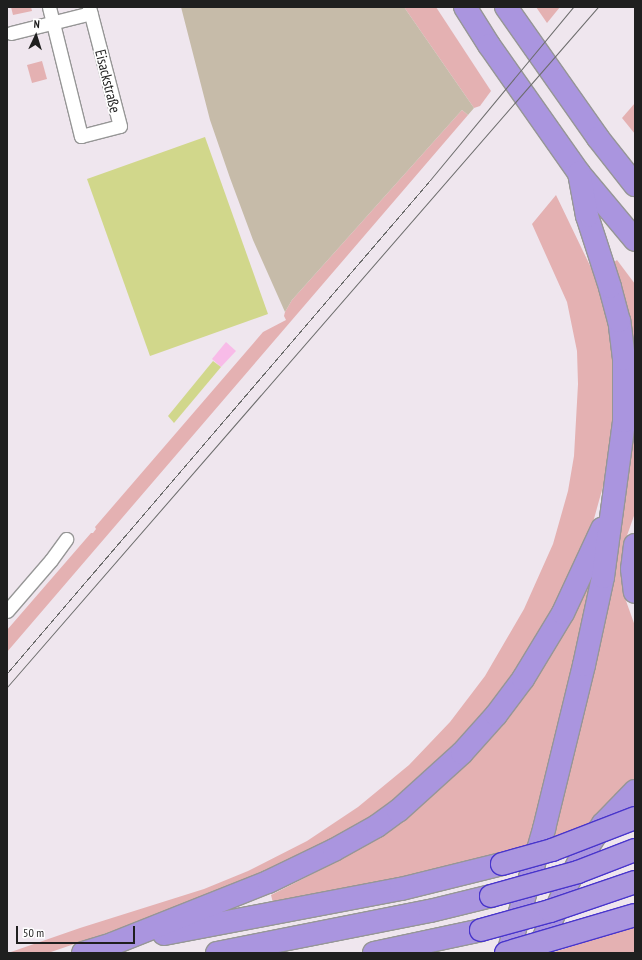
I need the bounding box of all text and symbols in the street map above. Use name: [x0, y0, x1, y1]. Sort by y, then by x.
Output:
north arrow: [16, 16, 56, 56]
text: N: [33, 17, 40, 31]
street label: Eisackstraße: [91, 47, 125, 115]
scale bar: [18, 918, 137, 944]
text: 50 m: [23, 925, 44, 940]

